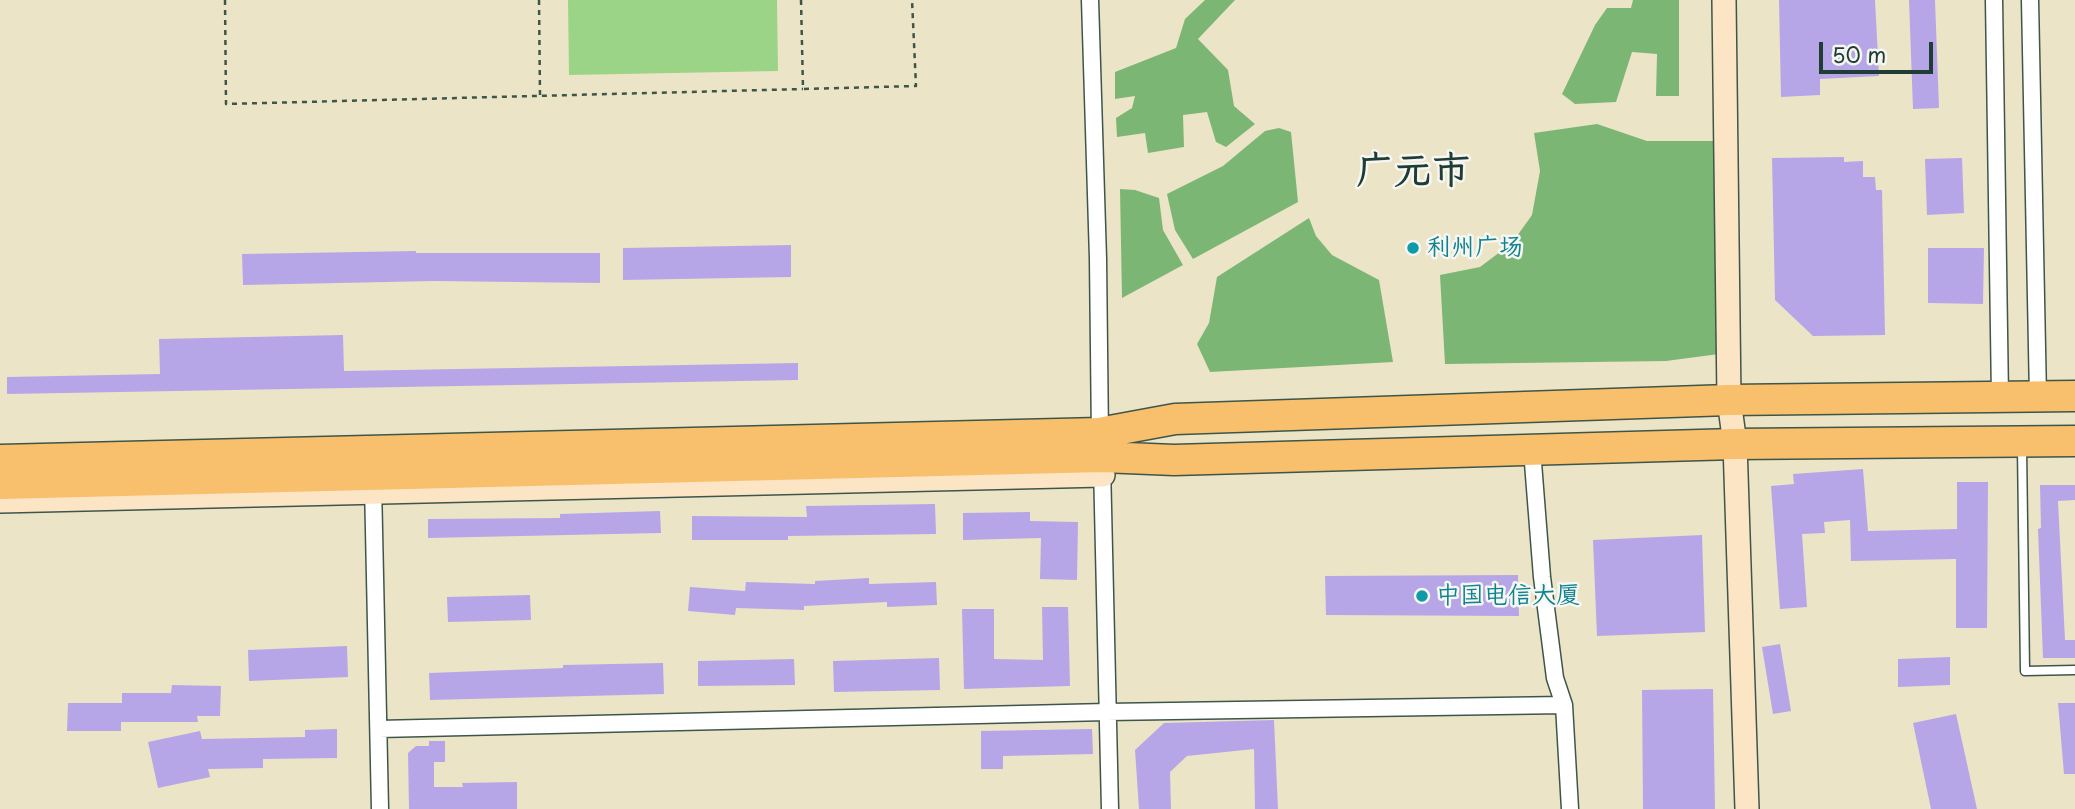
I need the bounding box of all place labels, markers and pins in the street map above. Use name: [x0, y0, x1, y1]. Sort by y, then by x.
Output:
place label: 利州广场: [1427, 234, 1523, 262]
marker: 利州广场: [1405, 240, 1421, 256]
place label: 中国电信大厦: [1436, 582, 1580, 610]
marker: 中国电信大厦: [1414, 588, 1430, 604]

